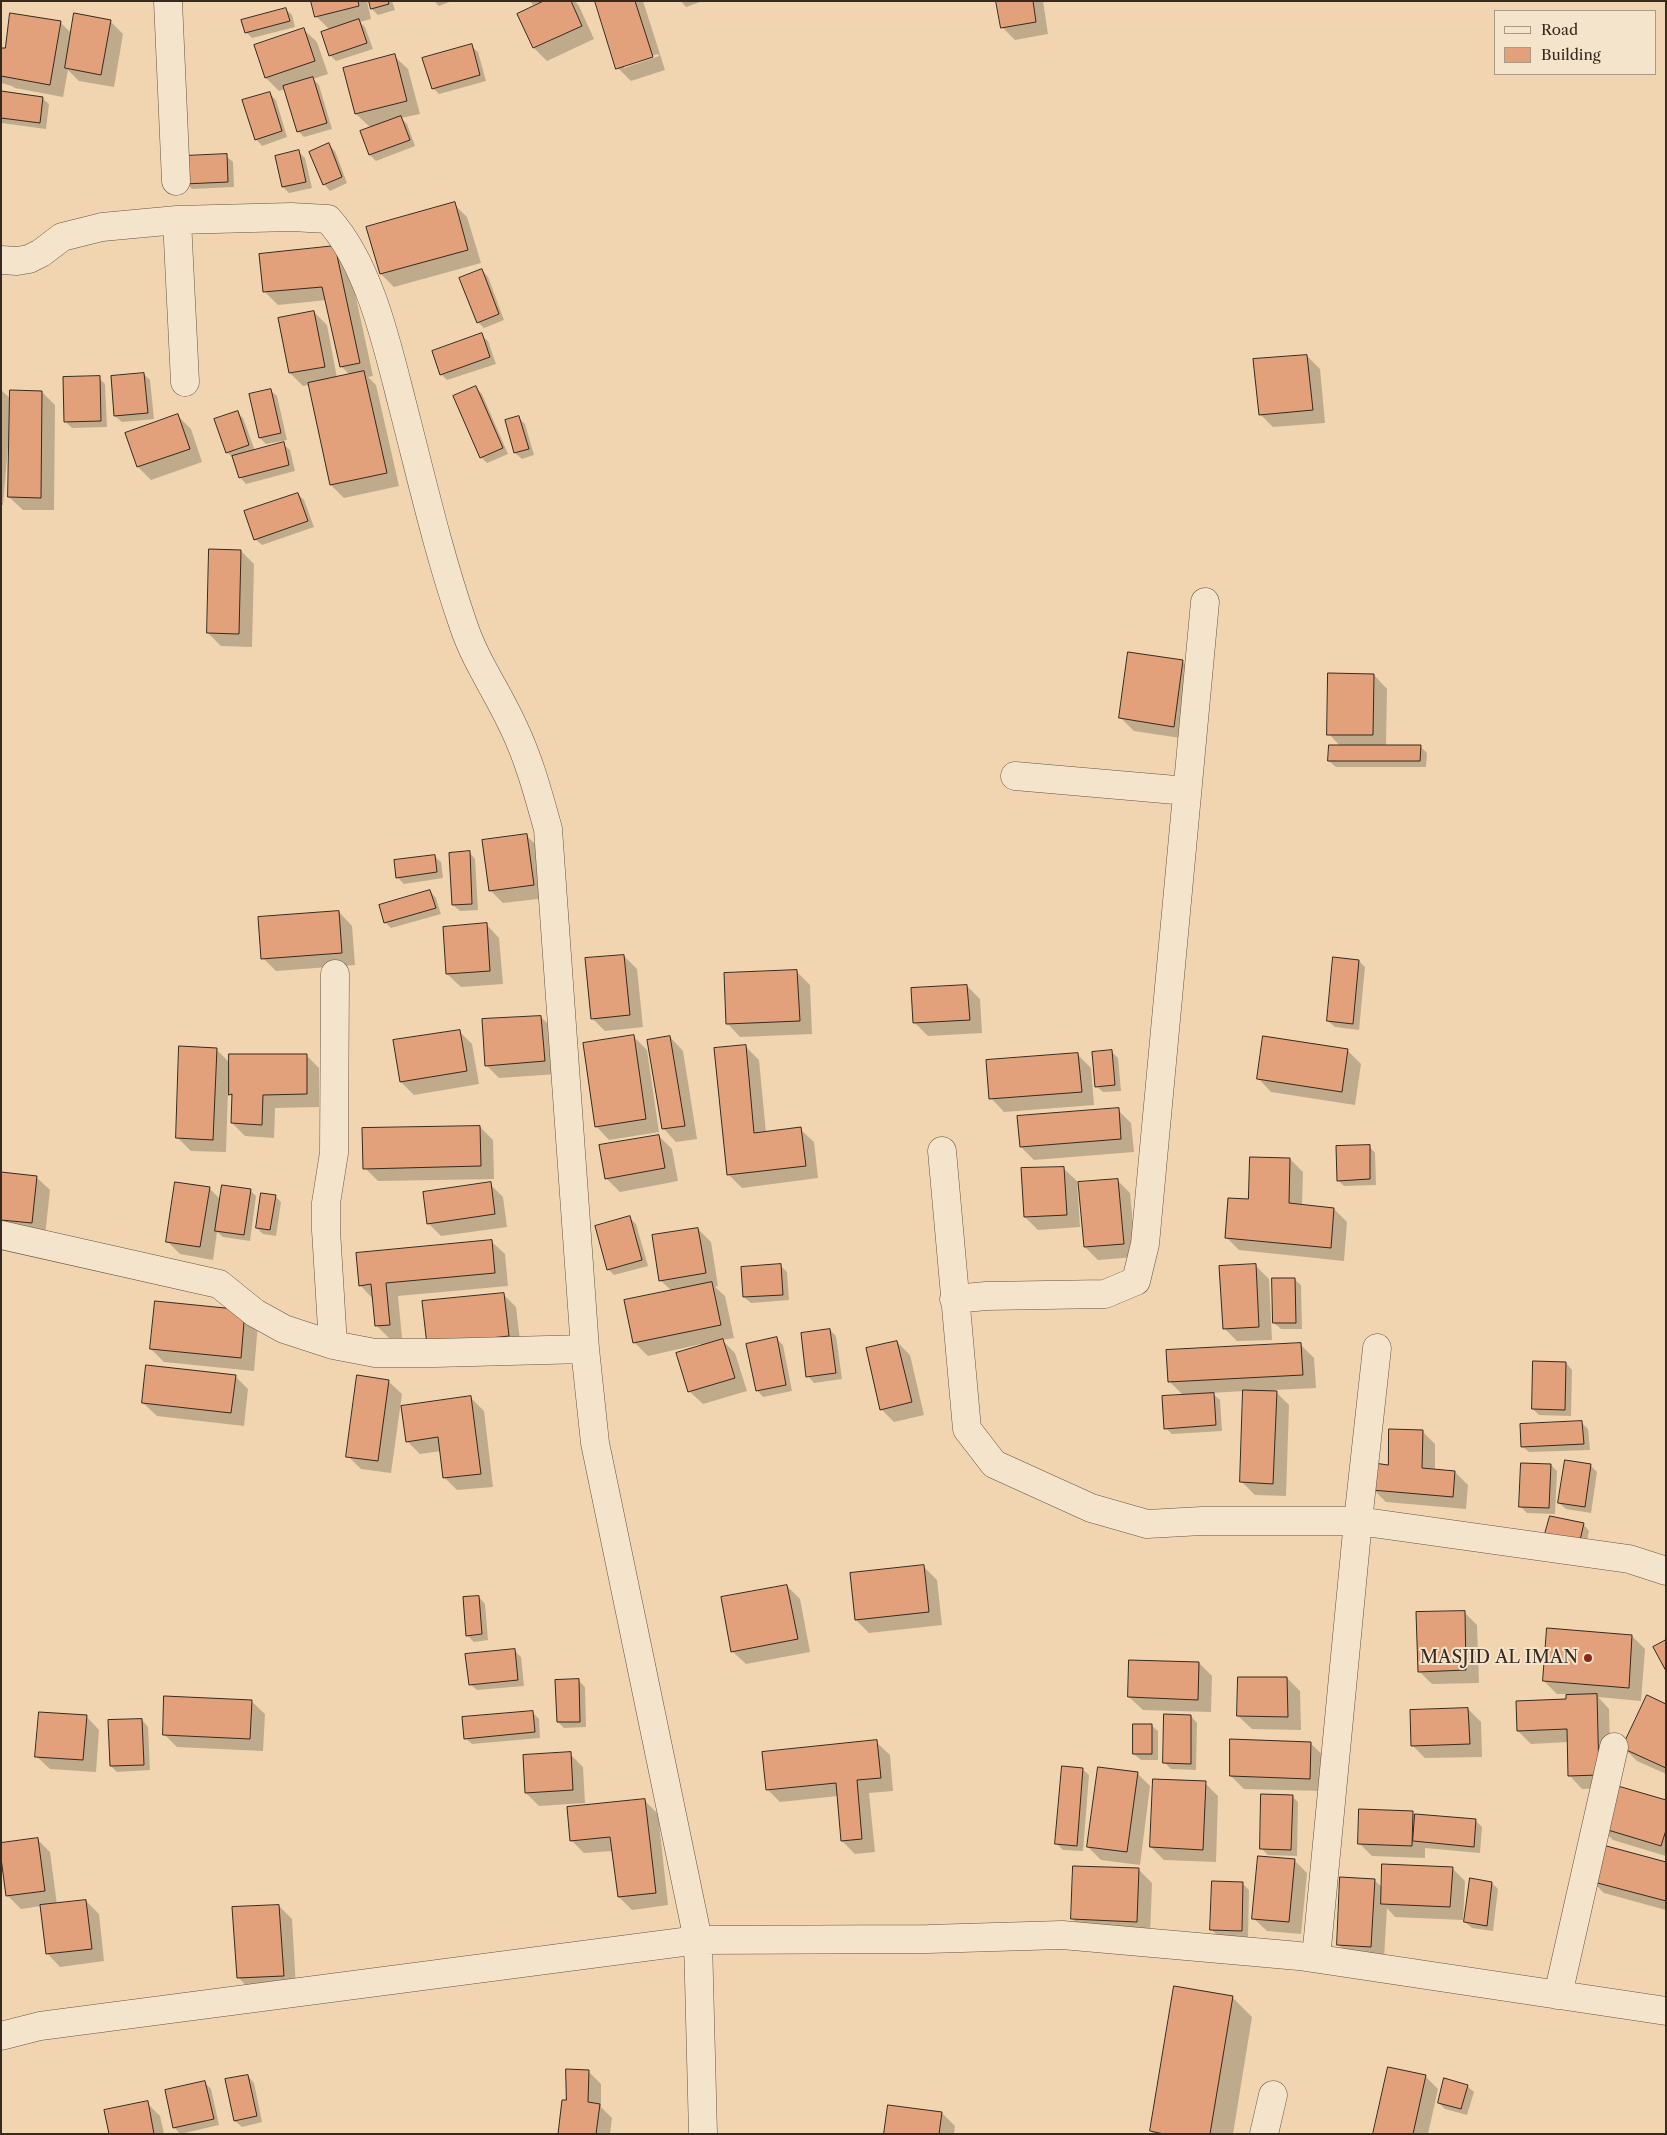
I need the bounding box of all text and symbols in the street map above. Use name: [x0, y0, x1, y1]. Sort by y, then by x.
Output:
legend: [1494, 10, 1657, 75]
text: Road: [1541, 20, 1578, 39]
text: Building: [1541, 45, 1601, 64]
place label: MASJID AL IMAN: [1420, 1647, 1578, 1669]
marker: MASJID AL IMAN: [1582, 1652, 1594, 1664]

